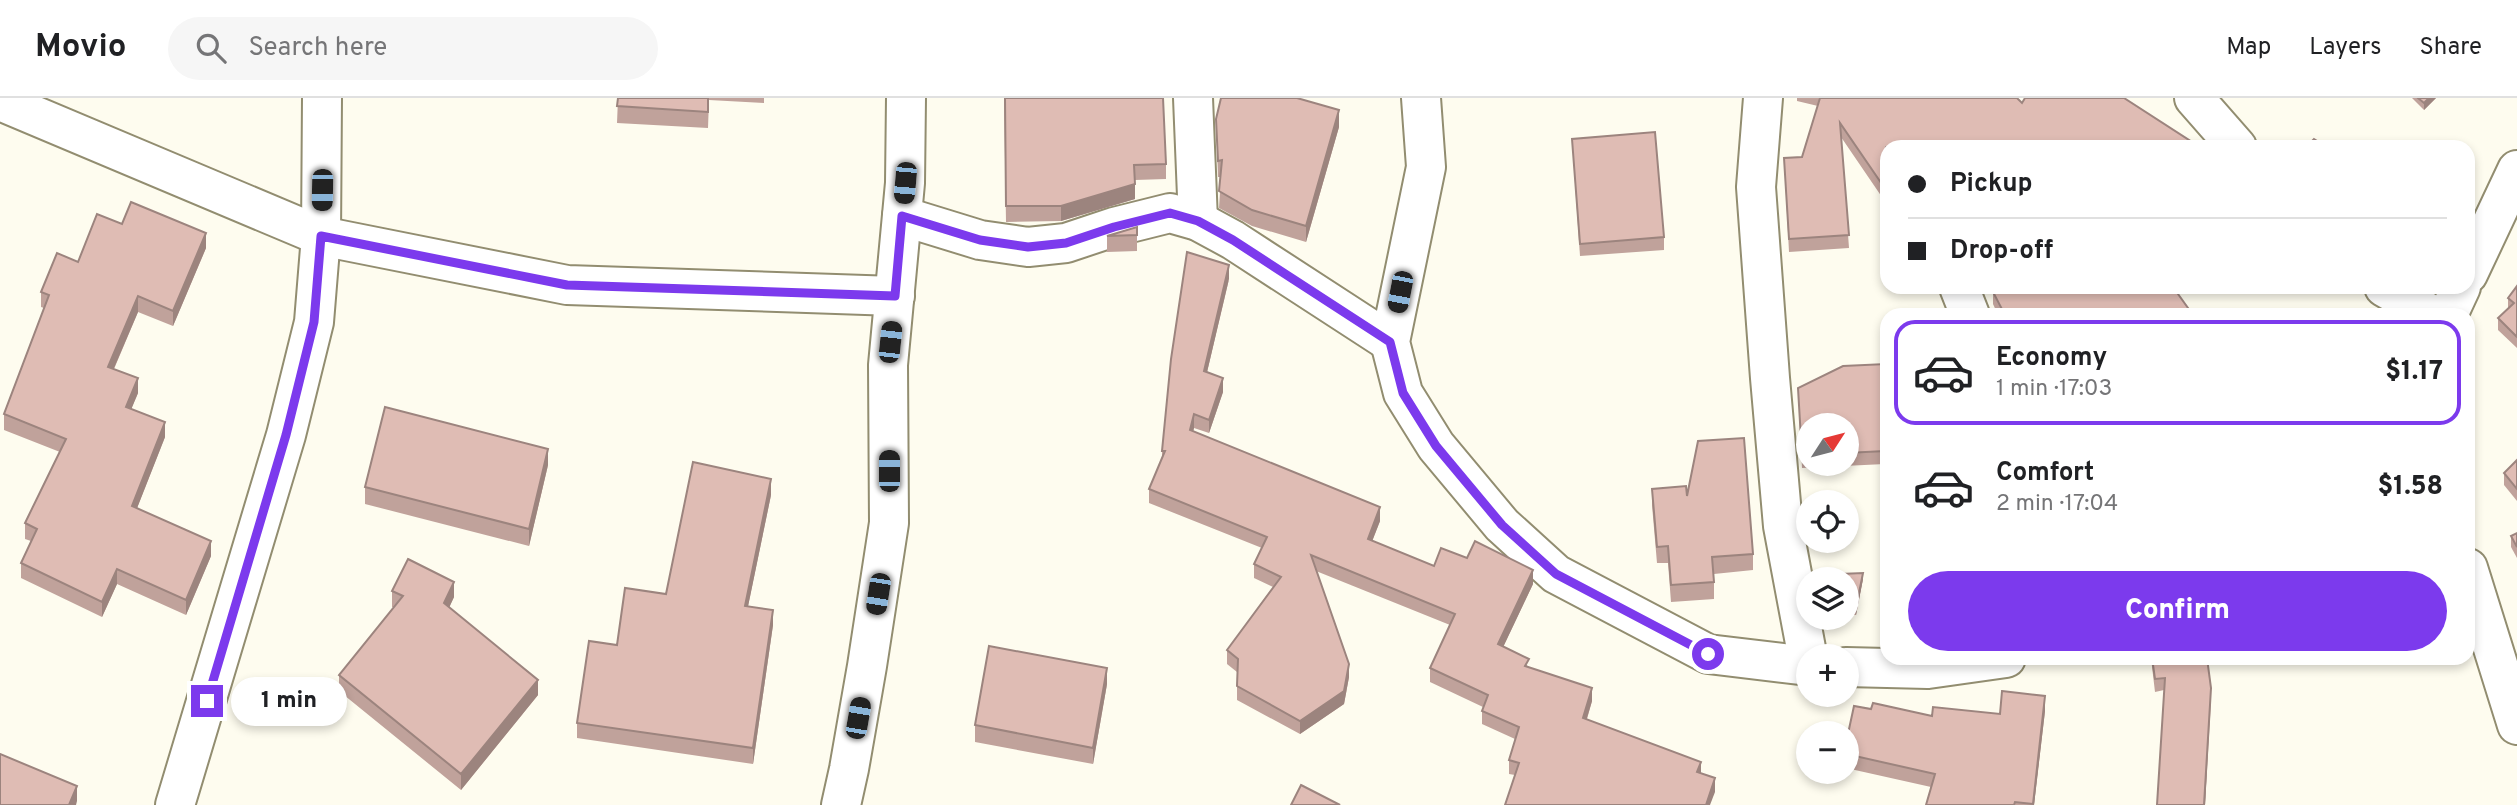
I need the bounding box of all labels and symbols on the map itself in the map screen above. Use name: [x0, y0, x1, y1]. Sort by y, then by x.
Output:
car: [893, 161, 918, 205]
car: [312, 169, 333, 211]
car: [1386, 269, 1415, 315]
car: [878, 320, 903, 364]
north arrow: [1796, 413, 1858, 476]
car: [879, 450, 900, 492]
car: [865, 572, 892, 616]
route start: [1692, 638, 1724, 670]
callout: 1 min: [232, 676, 347, 726]
route end: [191, 685, 223, 717]
car: [845, 695, 872, 741]

